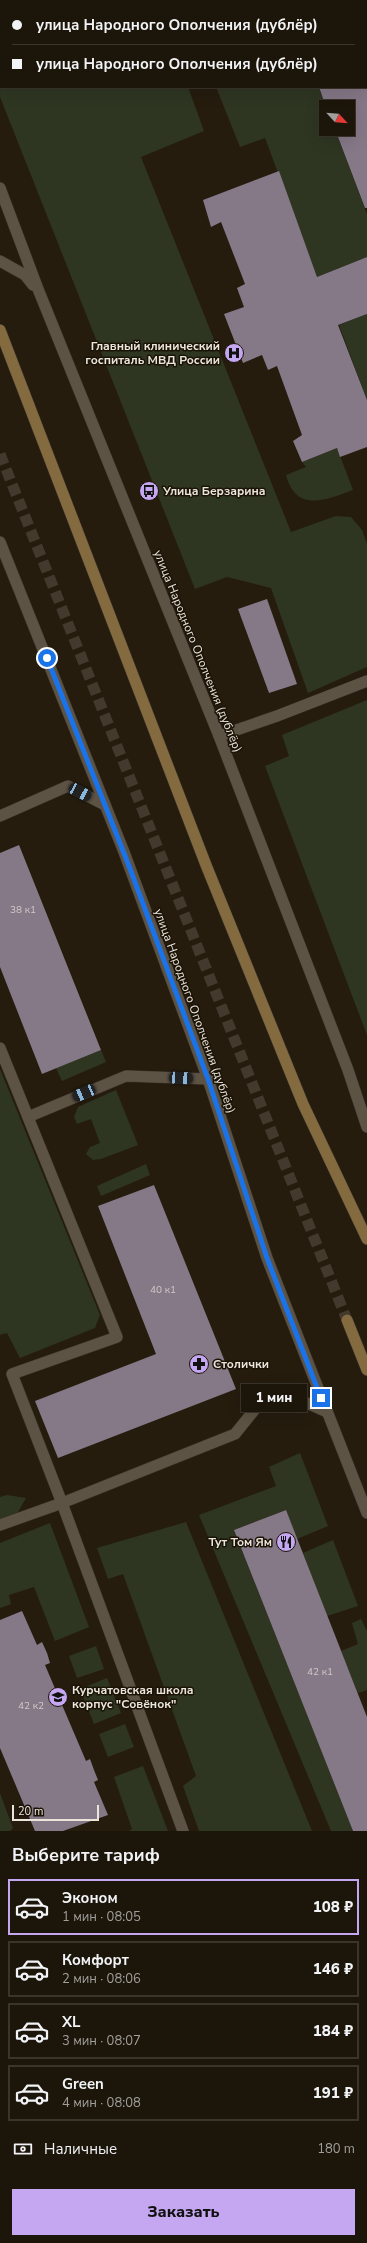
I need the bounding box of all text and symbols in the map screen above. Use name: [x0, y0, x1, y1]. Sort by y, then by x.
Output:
text: улица Народного Ополчения (дублёр): [36, 15, 318, 35]
text: улица Народного Ополчения (дублёр): [36, 54, 318, 74]
north arrow: [319, 100, 355, 136]
map controls: [319, 100, 355, 136]
place label: Главный клинический госпиталь МВД России: [85, 338, 220, 368]
hospital icon: Главный клинический госпиталь МВД России: [223, 342, 245, 364]
bus stop icon: Улица Берзарина: [138, 480, 160, 502]
place label: Улица Берзарина: [162, 483, 266, 499]
street label: улица Народного Ополчения (дублёр): [150, 548, 246, 754]
route start: [38, 649, 56, 667]
car: [67, 781, 93, 803]
house number: 38 к1: [10, 903, 36, 917]
street label: улица Народного Ополчения (дублёр): [150, 906, 240, 1116]
car: [169, 1071, 193, 1085]
car: [71, 1083, 97, 1103]
house number: 40 к1: [150, 1283, 176, 1297]
pharmacy icon: Столички: [188, 1353, 210, 1375]
place label: Столички: [213, 1356, 269, 1372]
callout: 1 мин: [241, 1384, 307, 1412]
text: 1 мин: [256, 1389, 292, 1407]
route end: [312, 1389, 330, 1407]
restaurant icon: Тут Том Ям: [275, 1531, 297, 1553]
place label: Тут Том Ям: [208, 1534, 272, 1550]
house number: 42 к1: [307, 1665, 333, 1679]
place label: Курчатовская школа корпус "Совёнок": [72, 1682, 194, 1712]
school or university icon: Курчатовская школа корпус "Совёнок": [47, 1686, 69, 1708]
house number: 42 к2: [18, 1699, 44, 1713]
scale bar: [12, 1803, 99, 1822]
text: 20 m: [18, 1804, 43, 1819]
text: Выберите тариф: [12, 1843, 160, 1867]
text: Эконом: [62, 1888, 118, 1908]
icon: car: [14, 1889, 50, 1925]
text: 108 ₽: [313, 1897, 353, 1917]
text: 1 мин · 08:05: [62, 1908, 141, 1926]
text: Комфорт: [62, 1950, 129, 1970]
icon: car: [14, 1951, 50, 1987]
text: 146 ₽: [313, 1959, 353, 1979]
text: 2 мин · 08:06: [62, 1970, 141, 1988]
text: XL: [62, 2012, 81, 2032]
icon: car: [14, 2013, 50, 2049]
text: 184 ₽: [313, 2021, 353, 2041]
text: 3 мин · 08:07: [62, 2032, 141, 2050]
text: Green: [62, 2074, 104, 2094]
icon: car: [14, 2075, 50, 2111]
text: 191 ₽: [313, 2083, 353, 2103]
text: 4 мин · 08:08: [62, 2094, 141, 2112]
icon: cash: [12, 2138, 34, 2160]
text: Наличные: [44, 2139, 117, 2159]
text: 180 m: [317, 2140, 355, 2158]
button: Заказать: [12, 2189, 355, 2235]

